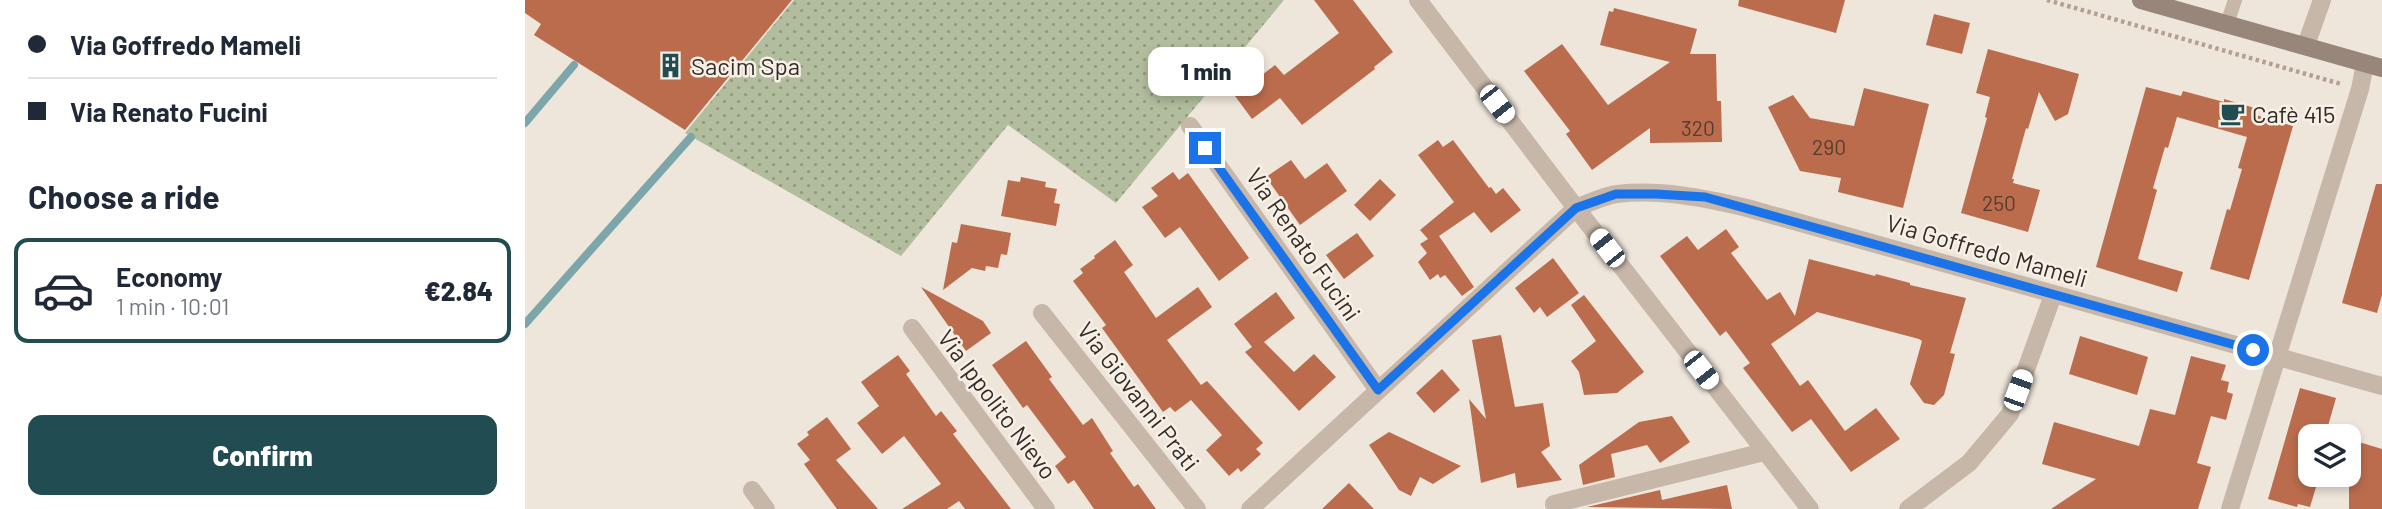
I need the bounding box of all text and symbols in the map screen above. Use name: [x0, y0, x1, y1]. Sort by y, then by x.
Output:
text: Via Goffredo Mameli: [70, 29, 301, 60]
callout: 1 min: [1147, 46, 1263, 96]
building icon: Sacim Spa: [657, 51, 685, 79]
place label: Sacim Spa: [691, 51, 800, 80]
text: 1 min: [1181, 57, 1231, 85]
car: [1476, 81, 1519, 127]
text: Via Renato Fucini: [70, 96, 268, 127]
cafe icon: Cafè 415: [2218, 99, 2246, 127]
place label: Cafè 415: [2252, 99, 2335, 128]
house number: 320: [1681, 115, 1715, 140]
route end: [1189, 132, 1221, 164]
house number: 290: [1812, 134, 1846, 159]
street label: Via Renato Fucini: [1241, 162, 1367, 326]
text: Choose a ride: [28, 177, 220, 215]
house number: 250: [1982, 190, 2016, 215]
street label: Via Goffredo Mameli: [1883, 207, 2091, 293]
car: [1586, 225, 1629, 271]
icon: car: [32, 259, 95, 322]
text: Economy: [116, 261, 222, 292]
text: €2.84: [424, 275, 493, 306]
text: 1 min · 10:01: [116, 292, 229, 320]
street label: Via Giovanni Prati: [1072, 316, 1206, 476]
street label: Via Ippolito Nievo: [932, 323, 1064, 485]
route start: [2237, 334, 2269, 366]
car: [1680, 347, 1723, 393]
car: [2001, 367, 2036, 413]
button: Confirm: [28, 415, 497, 495]
map controls: [2298, 424, 2361, 487]
button: layers: [2298, 424, 2361, 487]

